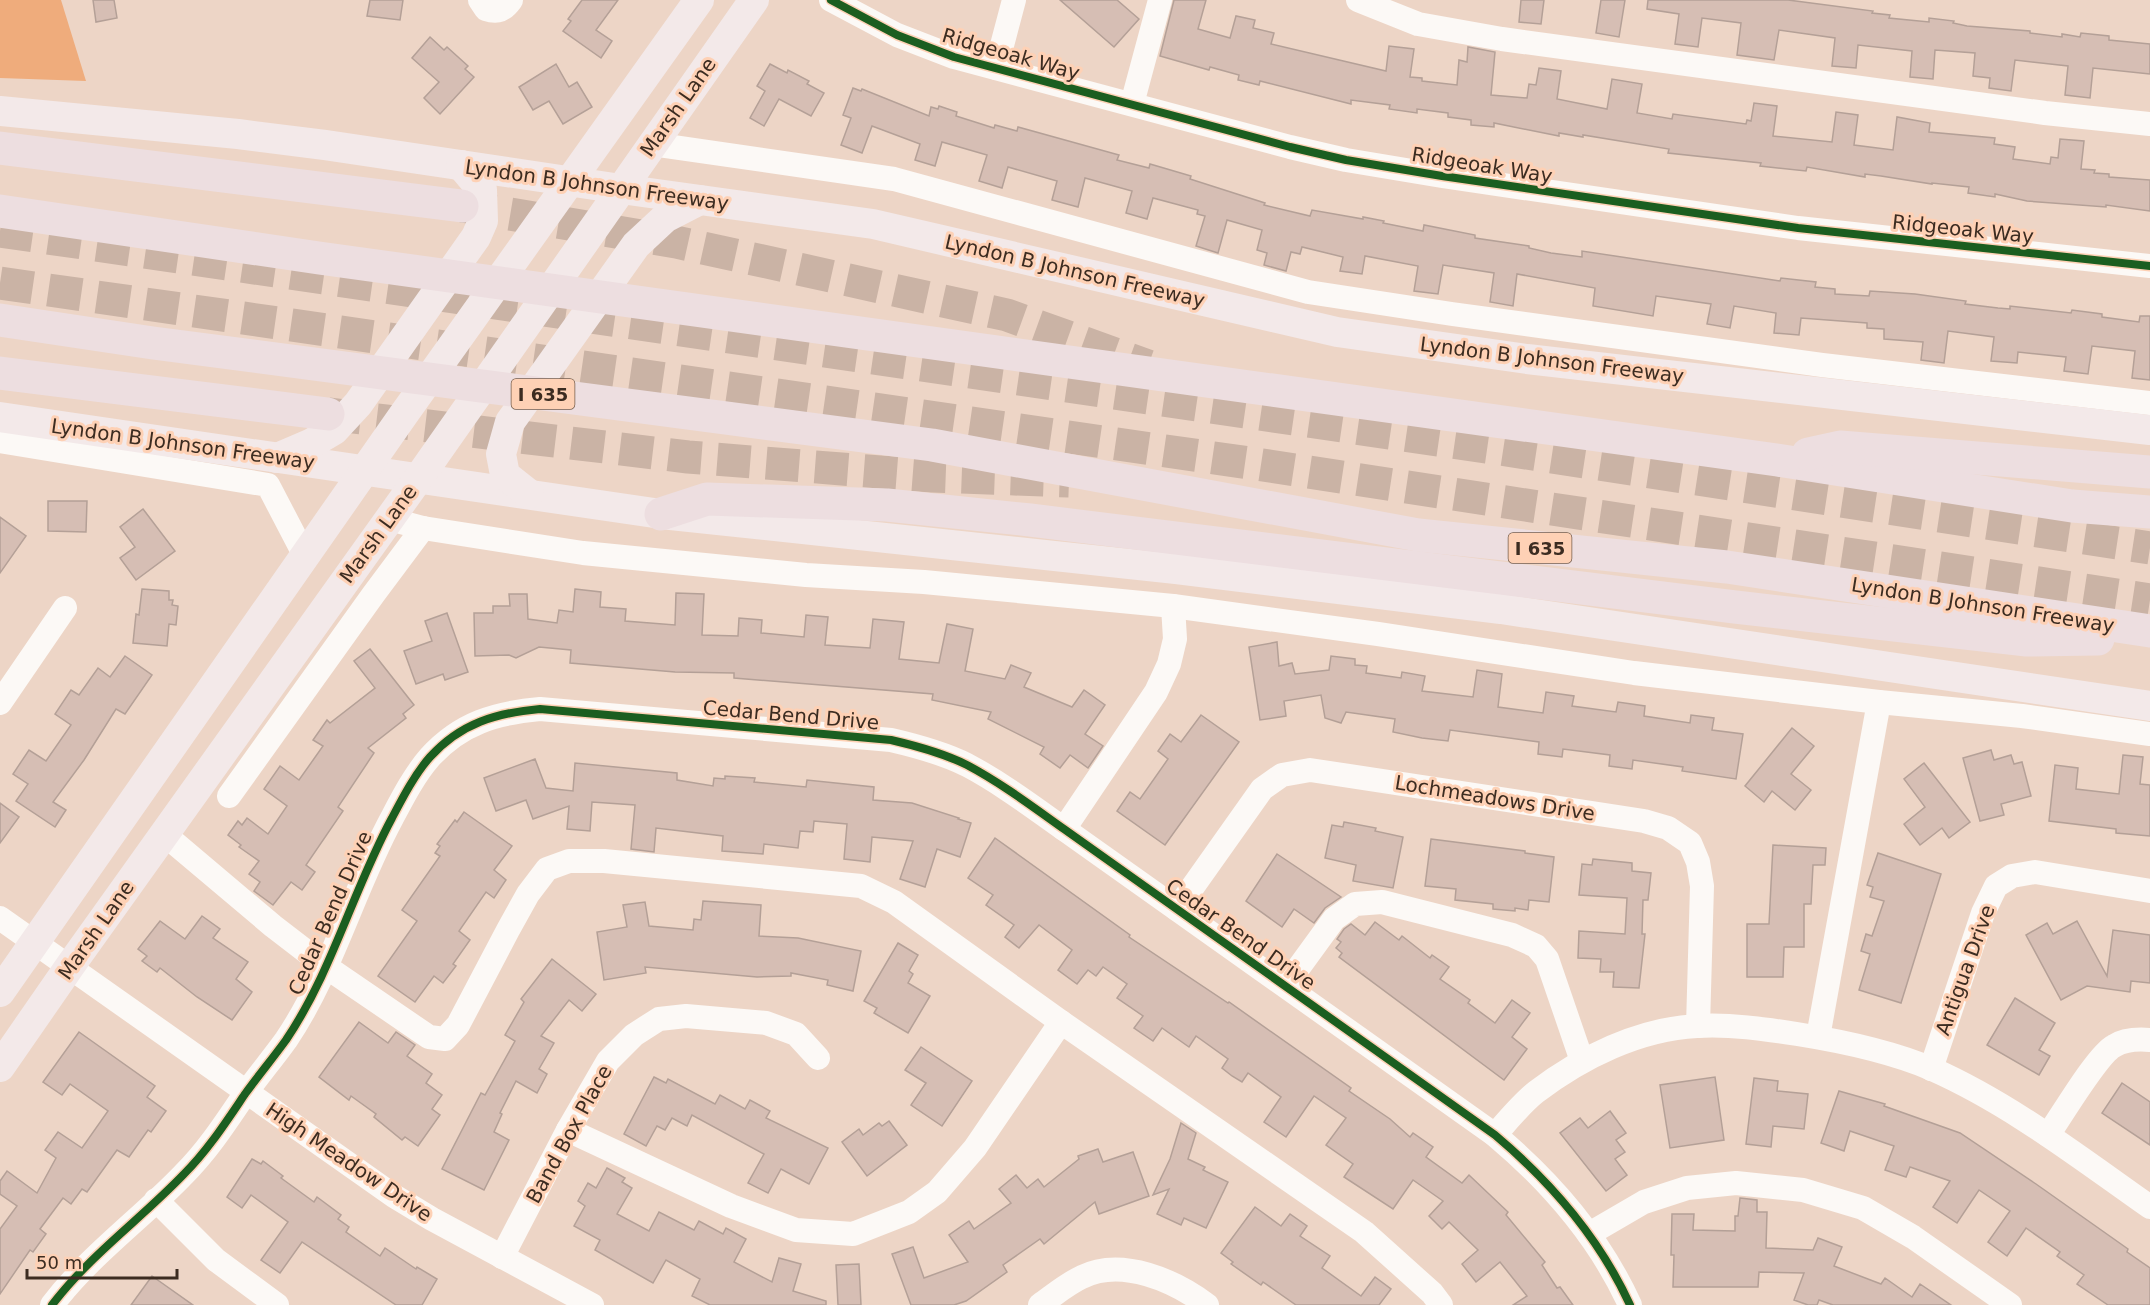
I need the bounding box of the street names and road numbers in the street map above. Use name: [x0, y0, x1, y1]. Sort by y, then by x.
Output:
street label: Ridgeoak Way: [939, 23, 1083, 85]
street label: Marsh Lane: [635, 53, 721, 161]
street label: Ridgeoak Way: [1410, 142, 1554, 188]
street label: Lyndon B Johnson Freeway: [464, 155, 730, 215]
street label: Ridgeoak Way: [1891, 210, 2035, 248]
street label: Lyndon B Johnson Freeway: [943, 229, 1207, 313]
street label: Lyndon B Johnson Freeway: [1419, 332, 1686, 388]
road number: I 635: [512, 379, 574, 409]
street label: Lyndon B Johnson Freeway: [50, 414, 316, 474]
street label: Marsh Lane: [334, 480, 422, 588]
road number: I 635: [1508, 533, 1572, 563]
street label: Lyndon B Johnson Freeway: [1850, 572, 2116, 638]
street label: Cedar Bend Drive: [702, 695, 880, 735]
street label: Lochmeadows Drive: [1393, 770, 1597, 826]
street label: Cedar Bend Drive: [283, 827, 377, 999]
street label: Cedar Bend Drive: [1162, 873, 1320, 995]
street label: Marsh Lane: [53, 876, 139, 984]
street label: Antigua Drive: [1930, 901, 2000, 1039]
street label: Band Box Place: [521, 1061, 617, 1207]
street label: High Meadow Drive: [261, 1097, 437, 1227]

